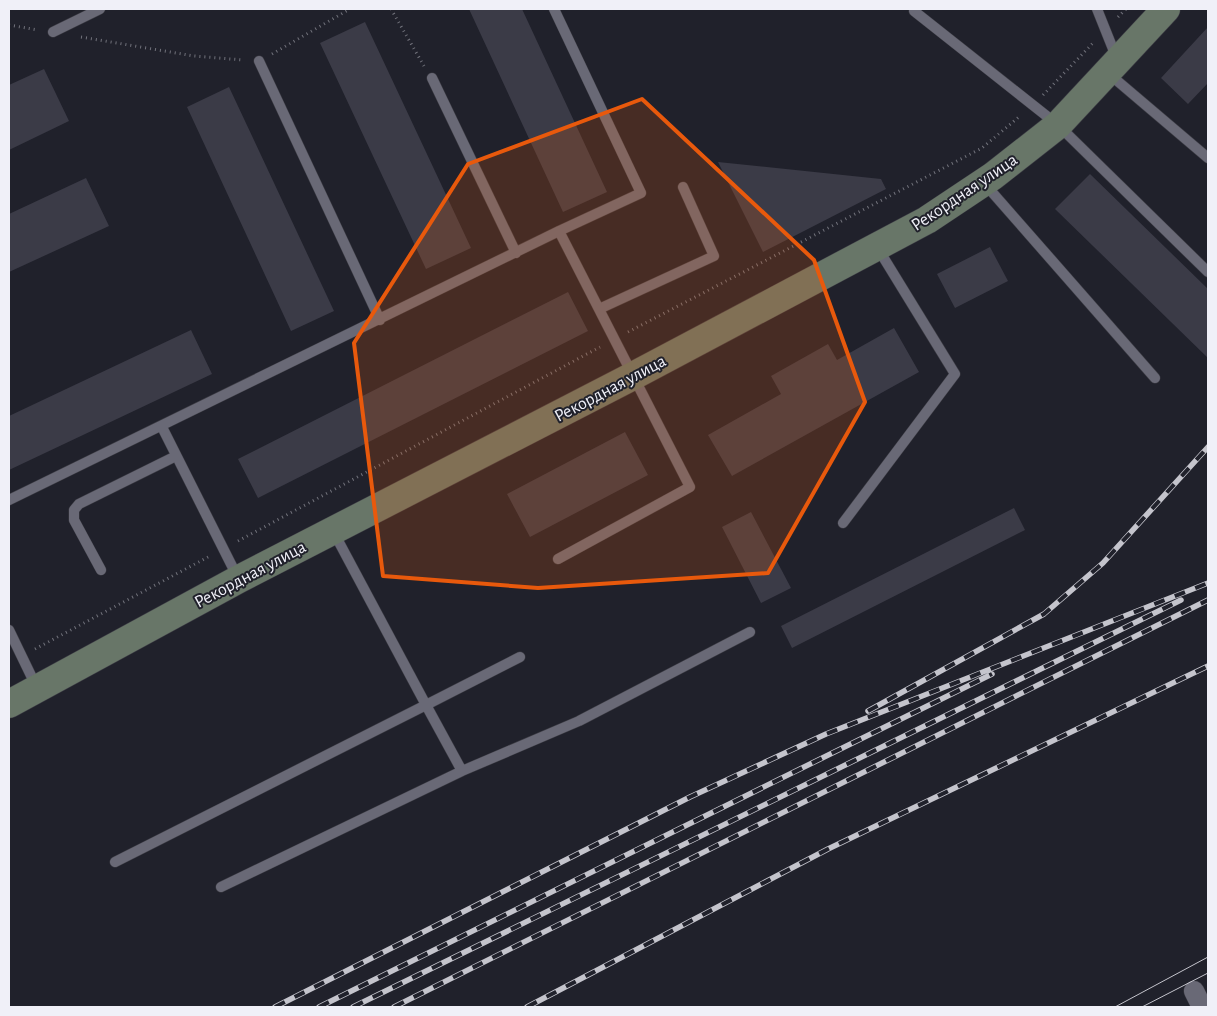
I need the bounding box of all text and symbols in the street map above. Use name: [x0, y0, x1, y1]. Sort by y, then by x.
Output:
street label: Рекордная улица: [908, 151, 1021, 235]
street label: Рекордная улица: [552, 352, 669, 426]
street label: Рекордная улица: [192, 538, 309, 612]

